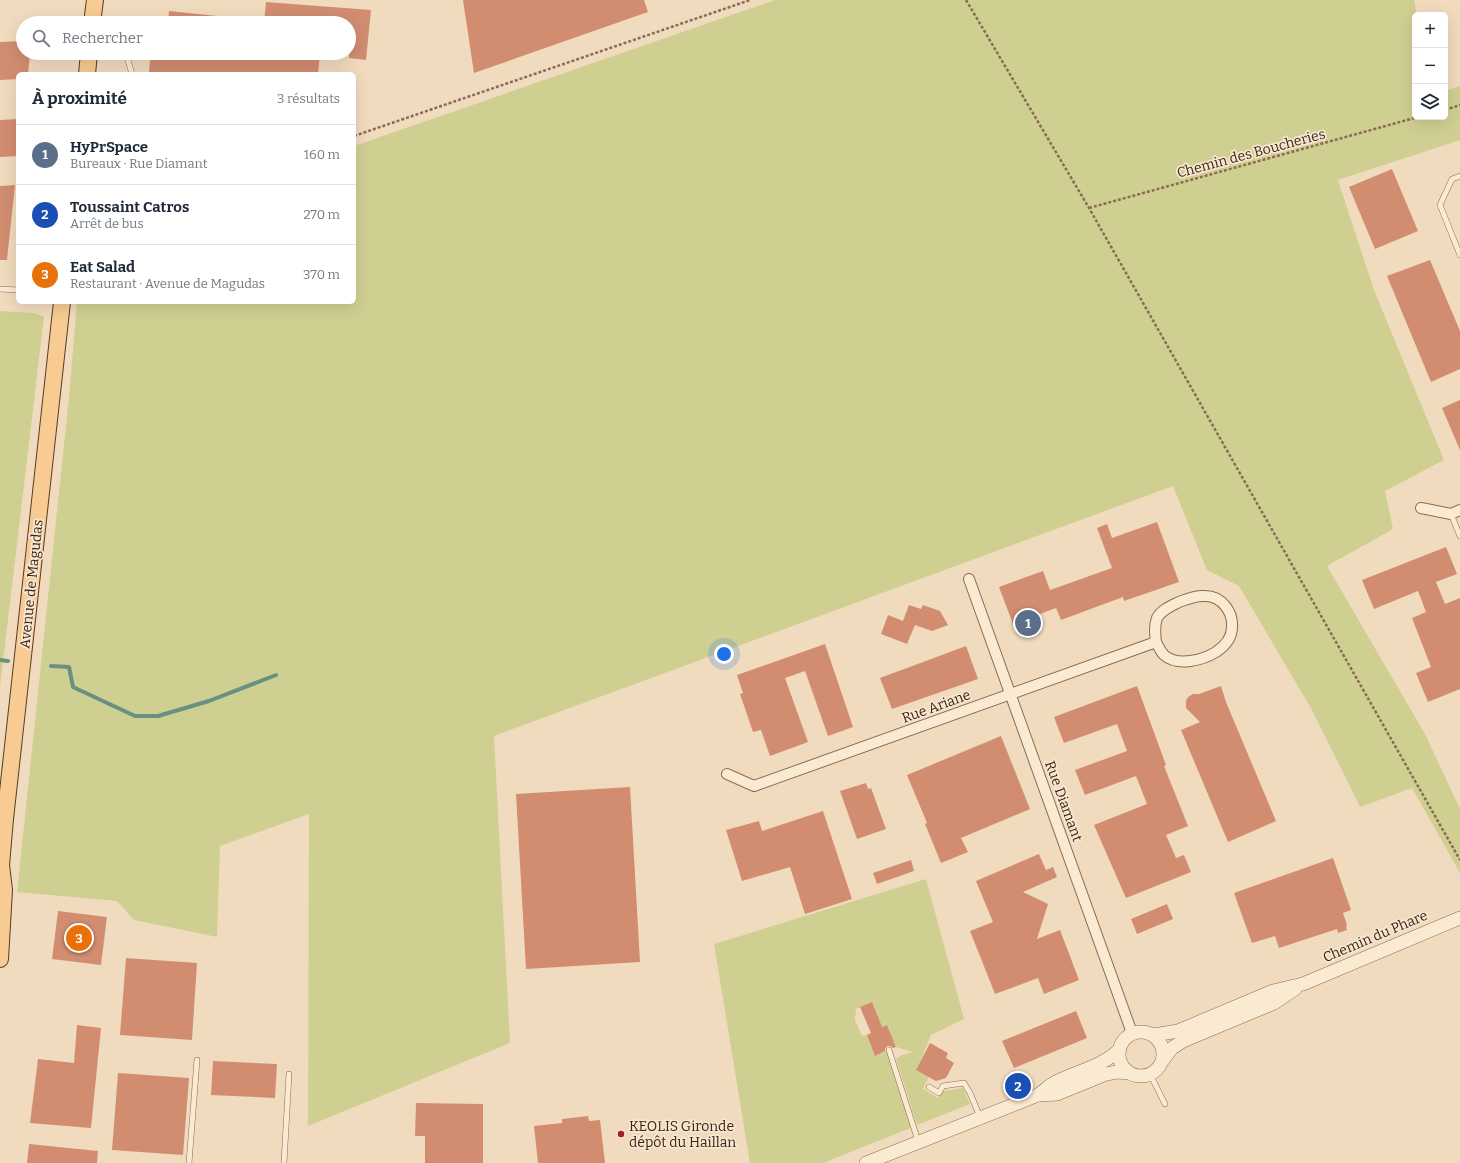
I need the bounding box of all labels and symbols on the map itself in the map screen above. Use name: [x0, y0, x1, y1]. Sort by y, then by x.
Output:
street label: Chemin des Boucheries: [1175, 125, 1327, 181]
street label: Avenue de Magudas: [16, 519, 47, 649]
pin: 1: [1015, 608, 1041, 638]
your location: [714, 644, 734, 664]
street label: Rue Ariane: [899, 686, 973, 727]
street label: Rue Diamant: [1041, 759, 1086, 844]
street label: Chemin du Phare: [1320, 907, 1430, 966]
pin: 3: [66, 923, 92, 953]
pin: 2: [1005, 1071, 1031, 1101]
place label: KEOLIS Gironde dépôt du Haillan: [629, 1118, 736, 1151]
marker: KEOLIS Gironde dépôt du Haillan: [616, 1129, 626, 1139]

